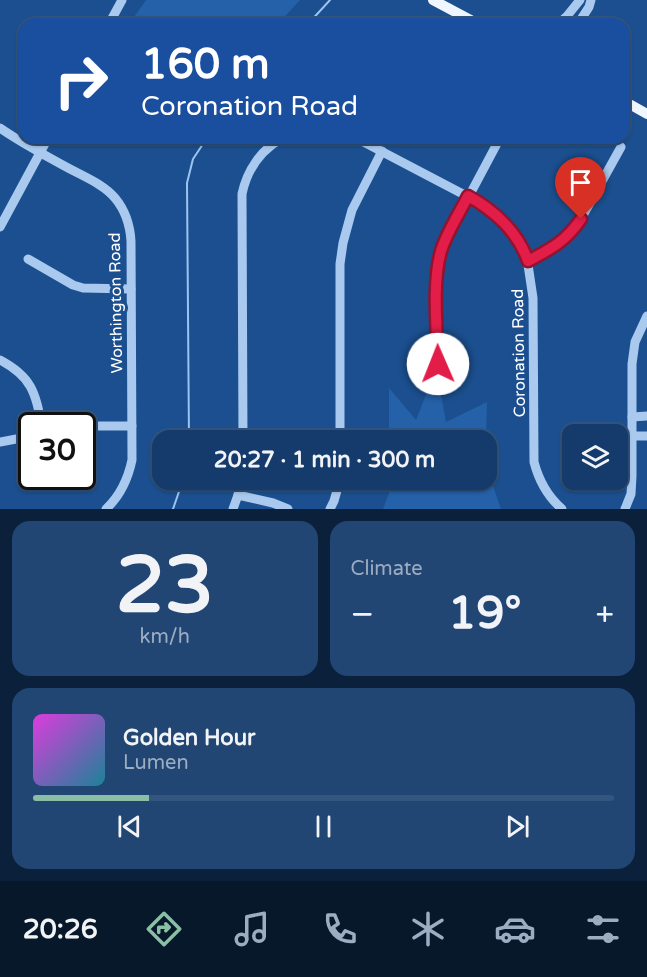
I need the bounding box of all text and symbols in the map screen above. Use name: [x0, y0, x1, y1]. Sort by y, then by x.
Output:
text: 160 m: [141, 39, 270, 90]
icon: right: [42, 42, 120, 120]
text: Coronation Road: [141, 90, 358, 123]
pin: [555, 157, 606, 219]
icon: arrive: [564, 166, 597, 199]
street label: Worthington Road: [105, 232, 127, 374]
street label: Coronation Road: [508, 288, 530, 417]
position arrow: [406, 332, 470, 396]
speed limit sign: 30: [18, 412, 96, 490]
map controls: [562, 424, 628, 490]
button: layers: [562, 424, 628, 490]
text: 20:27 · 1 min · 300 m: [214, 447, 435, 473]
text: 23: [116, 539, 214, 633]
text: Climate: [351, 557, 423, 581]
text: 19°: [448, 587, 521, 641]
text: −: [351, 595, 374, 634]
text: +: [595, 595, 614, 634]
text: km/h: [140, 625, 190, 649]
text: Golden Hour: [123, 725, 255, 751]
text: Lumen: [123, 751, 189, 775]
icon: previous: [113, 810, 146, 843]
icon: pause: [307, 810, 340, 843]
icon: next: [501, 810, 534, 843]
icon: directions: [143, 908, 185, 950]
icon: music: [231, 908, 273, 950]
icon: phone: [319, 908, 361, 950]
icon: climate: [407, 908, 449, 950]
icon: car: [494, 908, 536, 950]
icon: filters: [582, 908, 624, 950]
text: 20:26: [23, 913, 98, 946]

